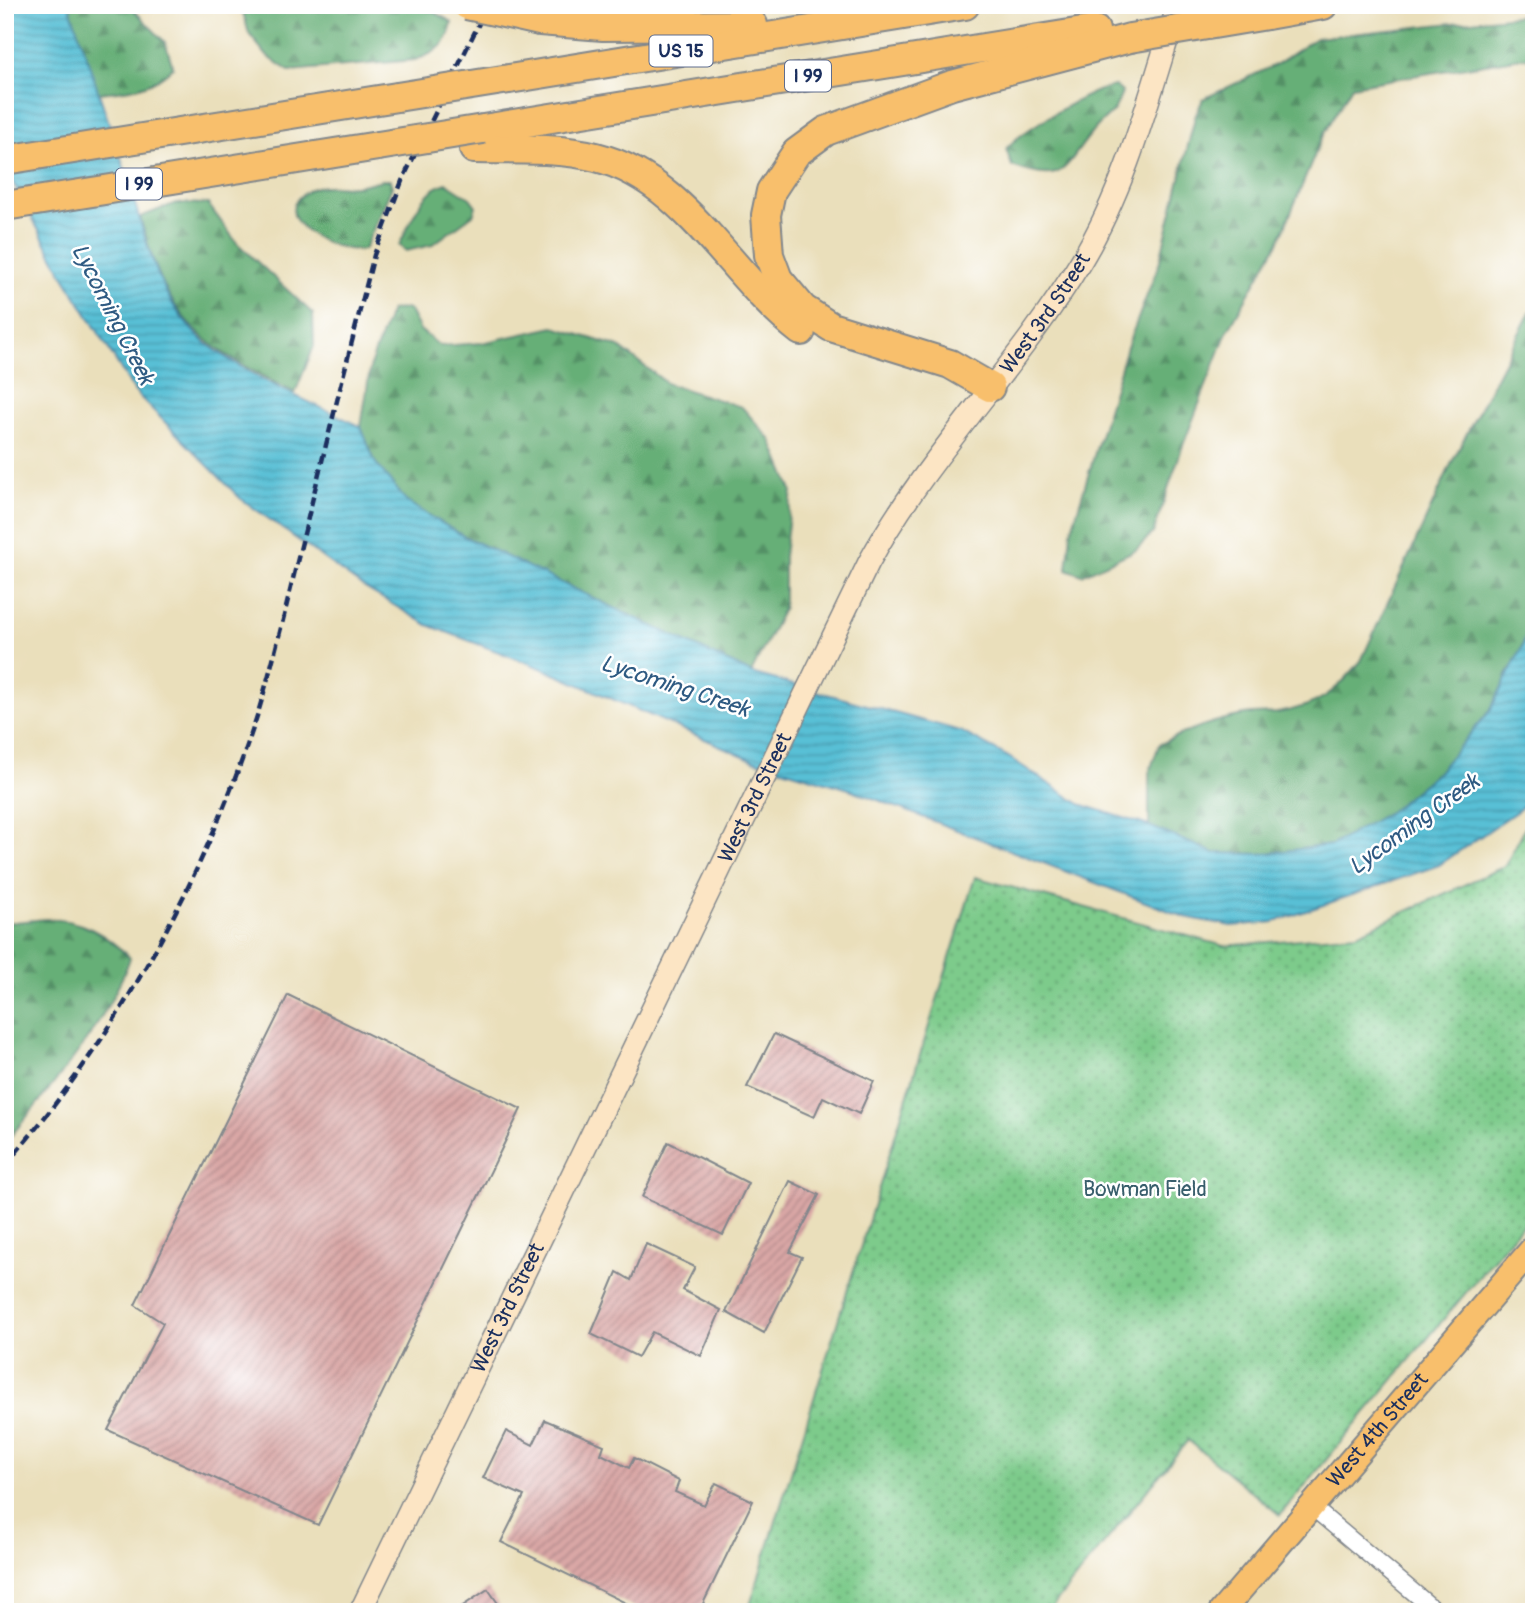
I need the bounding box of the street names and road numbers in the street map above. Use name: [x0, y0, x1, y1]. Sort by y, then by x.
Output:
road number: US 15: [650, 36, 712, 66]
road number: I 99: [785, 60, 831, 92]
road number: I 99: [116, 168, 162, 200]
street label: West 3rd Street: [994, 247, 1097, 379]
street label: West 3rd Street: [712, 728, 798, 867]
street label: West 3rd Street: [464, 1238, 551, 1377]
street label: West 4th Street: [1321, 1366, 1434, 1493]

